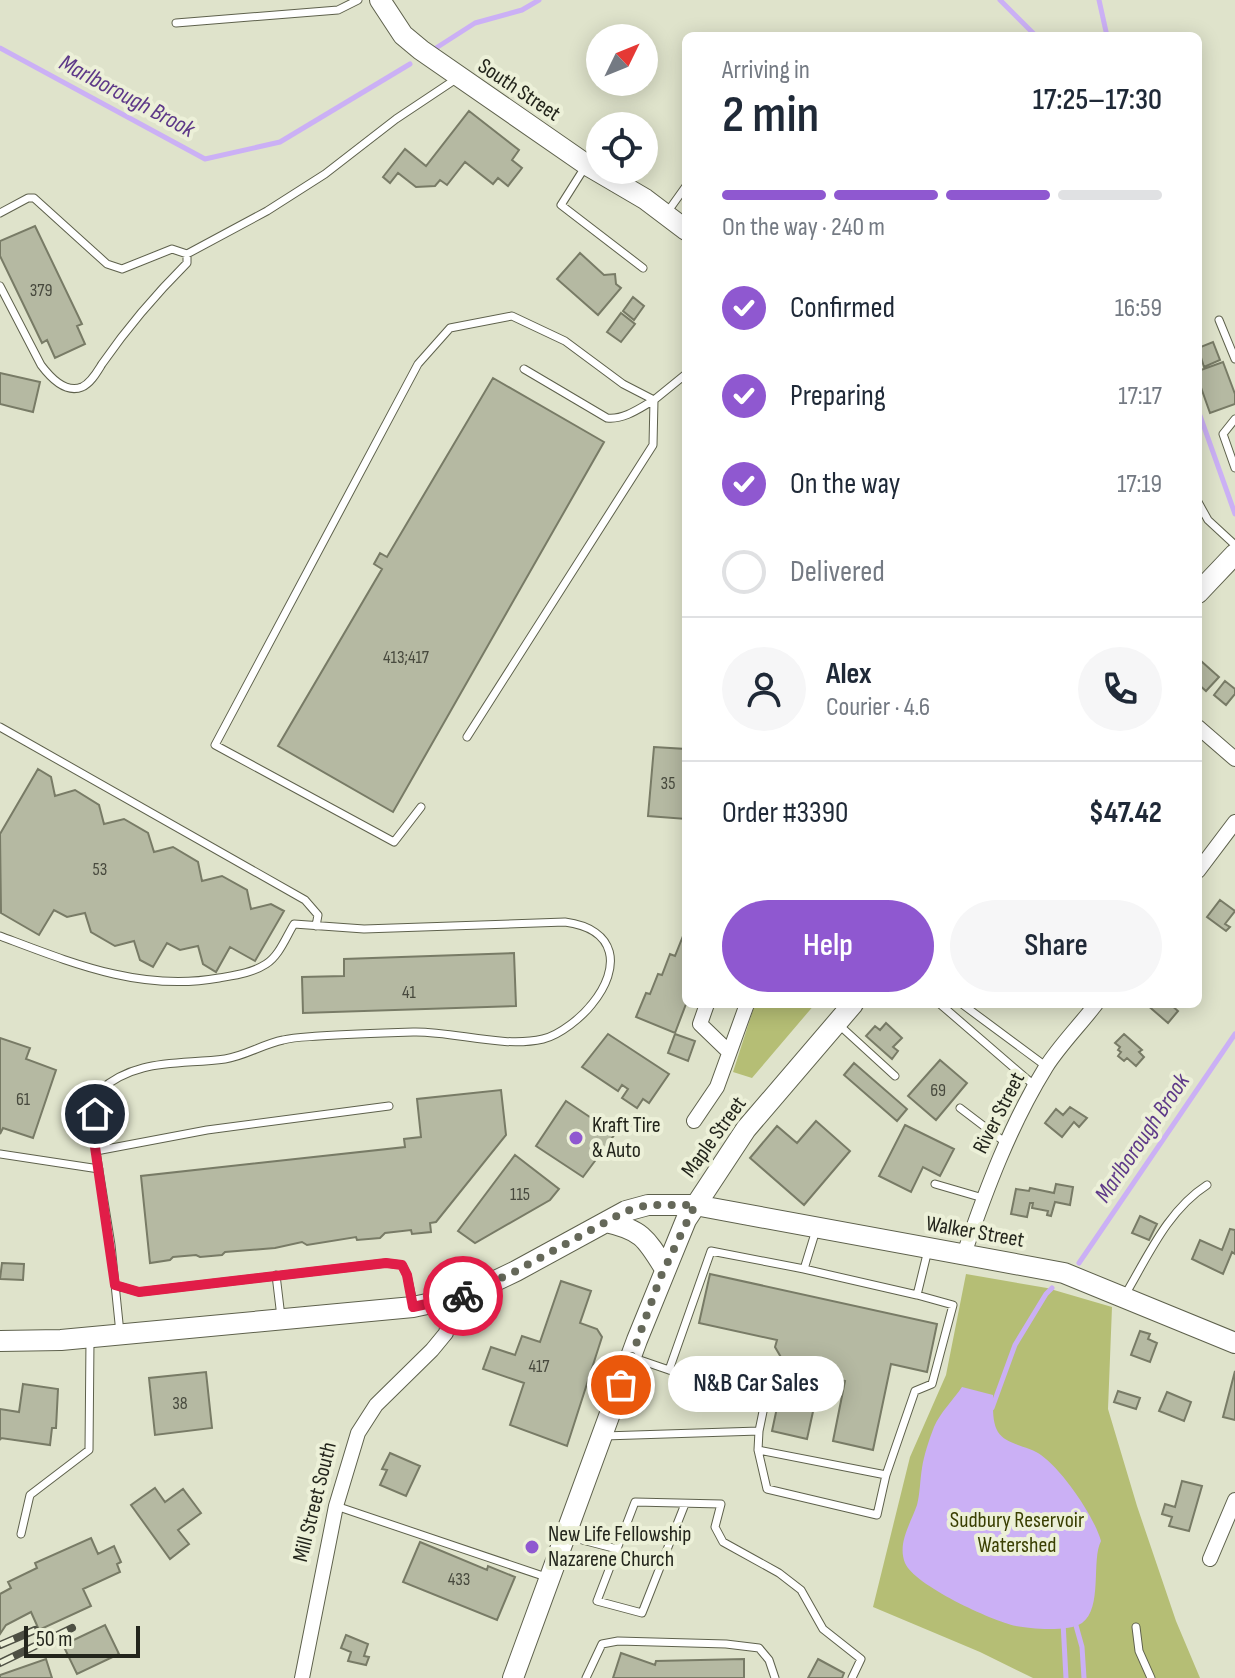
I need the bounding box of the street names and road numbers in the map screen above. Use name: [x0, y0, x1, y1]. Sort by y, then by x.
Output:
street label: South Street: [473, 53, 566, 128]
street label: River Street: [967, 1068, 1031, 1158]
street label: Maple Street: [676, 1091, 753, 1183]
street label: Walker Street: [924, 1210, 1027, 1254]
street label: Mill Street South: [287, 1439, 343, 1565]

